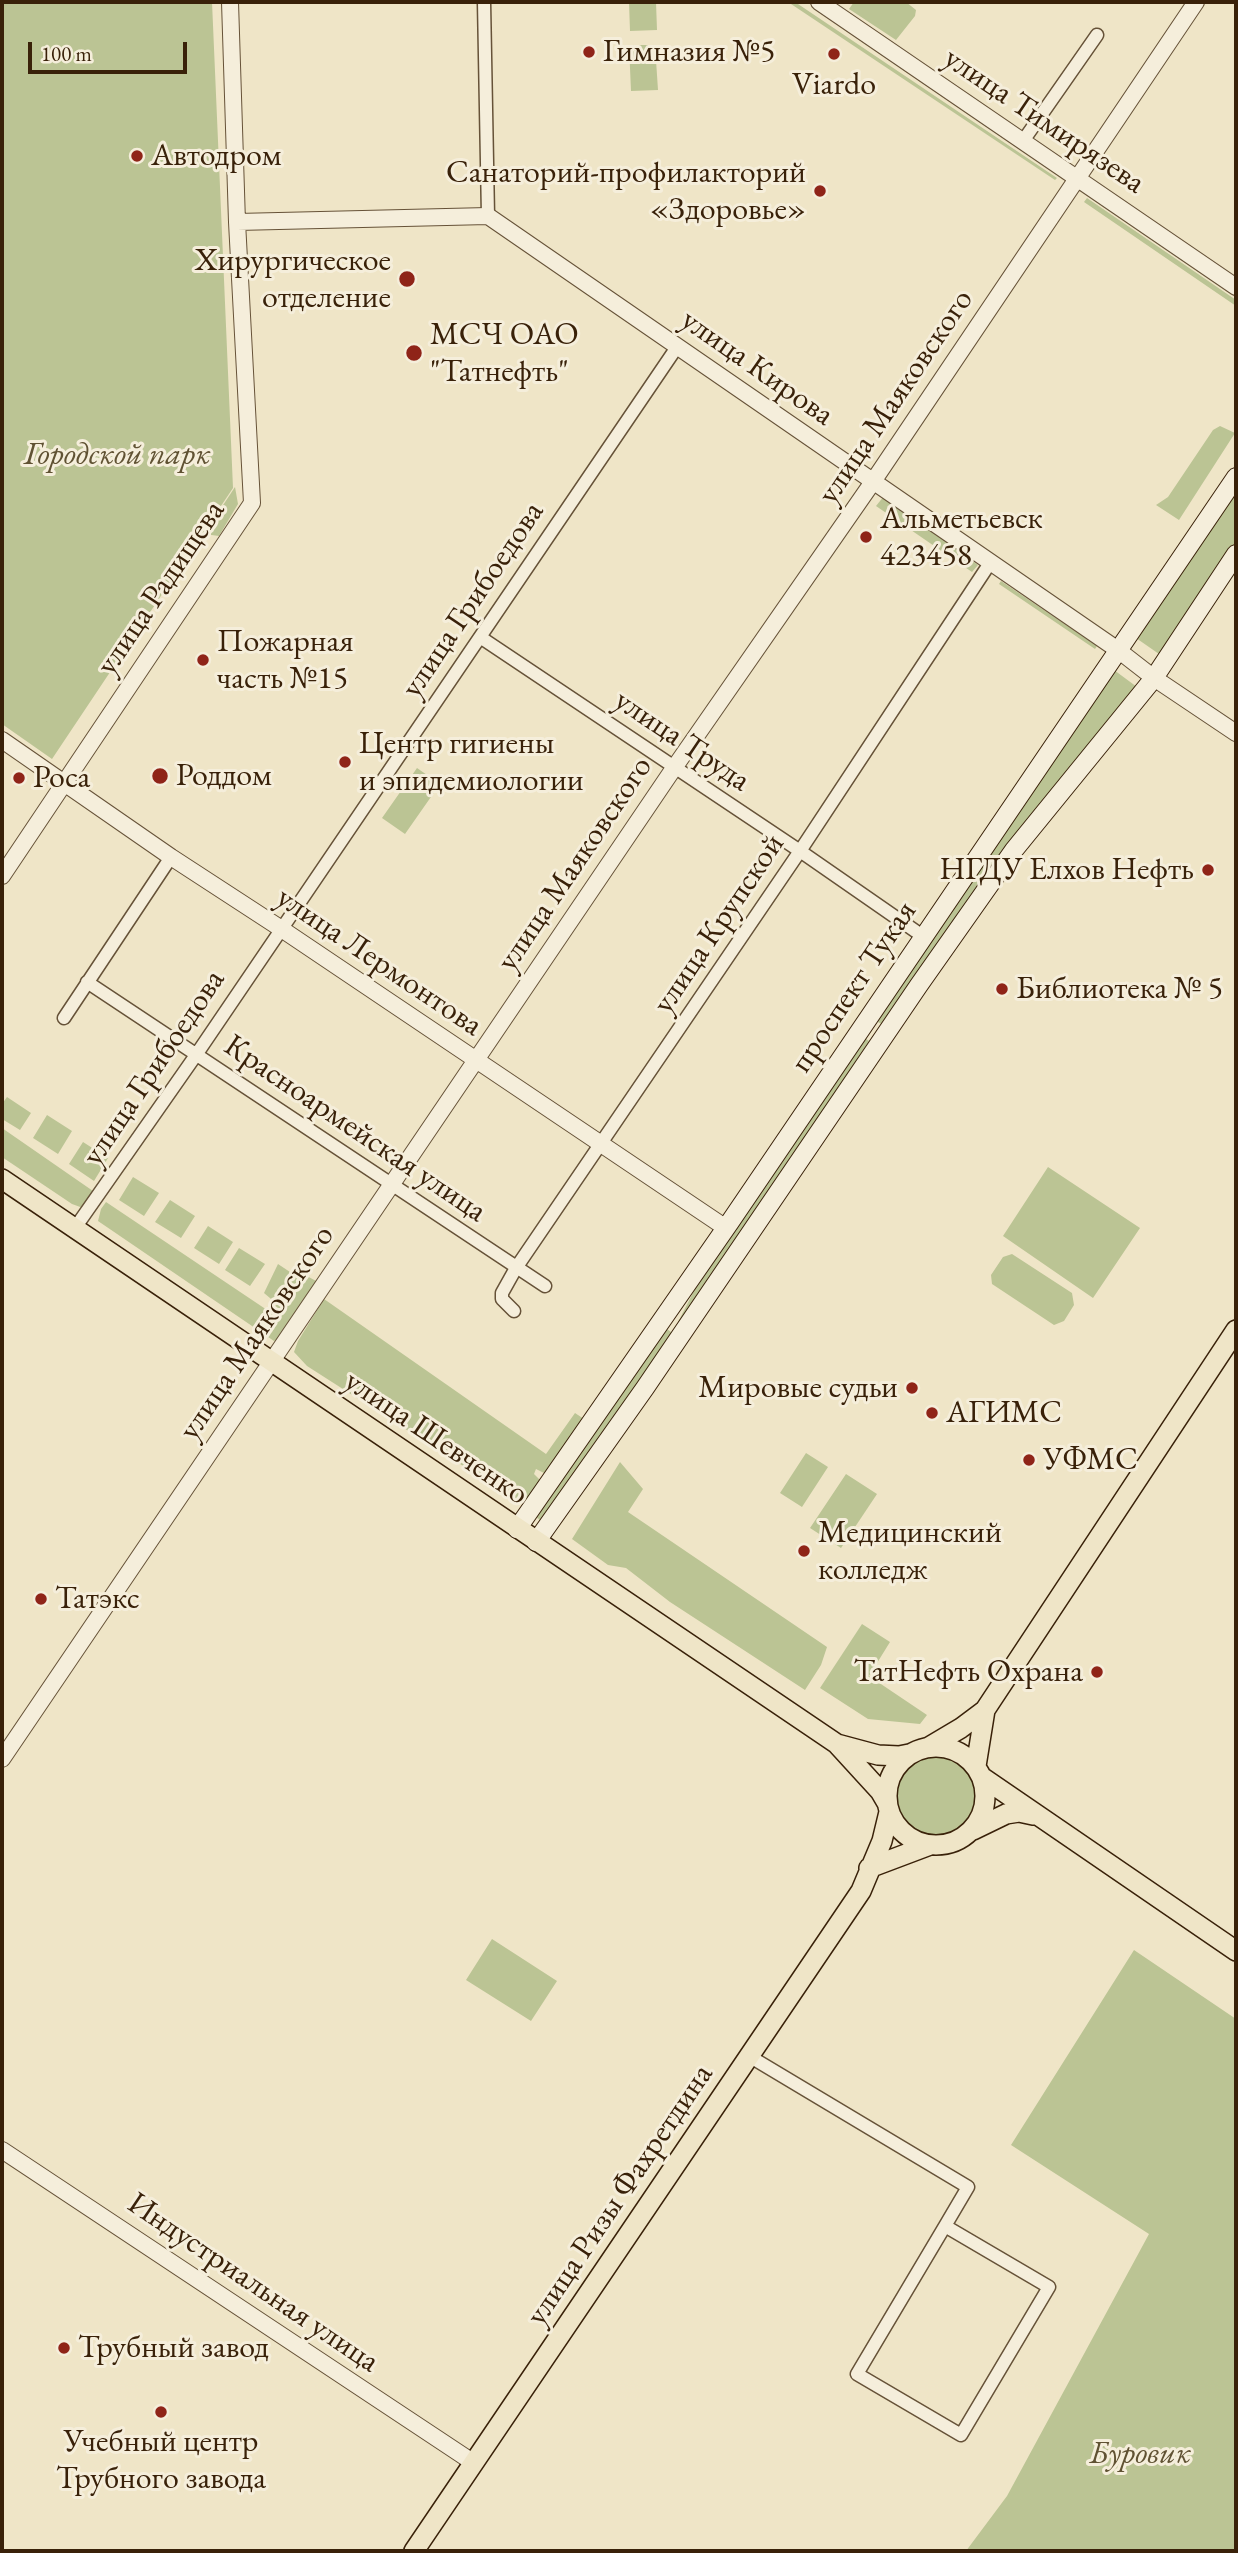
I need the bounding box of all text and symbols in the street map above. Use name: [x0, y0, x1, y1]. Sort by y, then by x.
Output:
scale bar: [32, 28, 191, 72]
place label: Гимназия №5: [603, 33, 775, 71]
street label: улица Тимирязева: [936, 39, 1152, 203]
text: 100 m: [41, 40, 92, 67]
marker: Гимназия №5: [581, 44, 597, 60]
marker: Viardo: [826, 46, 842, 62]
place label: Viardo: [792, 66, 876, 104]
place label: Автодром: [151, 137, 282, 175]
marker: Автодром: [129, 148, 145, 164]
place label: Санаторий-профилакторий «Здоровье»: [446, 154, 806, 229]
marker: Санаторий-профилакторий «Здоровье»: [812, 183, 828, 199]
place label: Хирургическое отделение: [195, 242, 391, 317]
marker: Хирургическое отделение: [397, 269, 417, 289]
street label: улица Маяковского: [810, 282, 982, 512]
street label: улица Кирова: [673, 301, 841, 435]
place label: МСЧ ОАО "Татнефть": [430, 316, 579, 391]
marker: МСЧ ОАО "Татнефть": [404, 343, 424, 363]
park label: Городской парк: [24, 436, 210, 474]
street label: улица Радищева: [89, 493, 233, 683]
street label: улица Грибоедова: [393, 495, 553, 705]
place label: Альметьевск 423458: [880, 500, 1043, 575]
marker: Альметьевск 423458: [858, 529, 874, 545]
place label: Пожарная часть №15: [217, 623, 354, 698]
marker: Пожарная часть №15: [195, 652, 211, 668]
street label: улица Труда: [607, 682, 757, 800]
place label: Центр гигиены и эпидемиологии: [359, 725, 584, 800]
street label: улица Маяковского: [489, 749, 661, 979]
marker: Центр гигиены и эпидемиологии: [337, 754, 353, 770]
place label: Роддом: [176, 757, 272, 795]
place label: Роса: [33, 759, 90, 797]
marker: Роддом: [150, 766, 170, 786]
marker: Роса: [11, 770, 27, 786]
street label: улица Крупской: [645, 827, 793, 1021]
place label: НГДУ Елхов Нефть: [939, 851, 1194, 889]
marker: НГДУ Елхов Нефть: [1200, 862, 1216, 878]
street label: улица Лермонтова: [269, 879, 489, 1045]
street label: проспект Тукая: [783, 894, 925, 1080]
street label: улица Грибоедова: [74, 963, 234, 1173]
place label: Библиотека № 5: [1016, 970, 1223, 1008]
marker: Библиотека № 5: [994, 981, 1010, 997]
street label: Красноармейская улица: [216, 1027, 494, 1231]
street label: улица Маяковского: [171, 1218, 343, 1448]
street label: улица Шевченко: [337, 1362, 535, 1514]
place label: Мировые судьи: [698, 1369, 898, 1407]
marker: Мировые судьи: [904, 1380, 920, 1396]
place label: АГИМС: [946, 1394, 1062, 1432]
marker: АГИМС: [924, 1405, 940, 1421]
place label: УФМС: [1043, 1441, 1138, 1479]
marker: УФМС: [1021, 1452, 1037, 1468]
place label: Медицинский колледж: [818, 1514, 1002, 1589]
marker: Медицинский колледж: [796, 1543, 812, 1559]
place label: Татэкс: [55, 1580, 140, 1618]
marker: Татэкс: [33, 1591, 49, 1607]
place label: ТатНефть Охрана: [853, 1653, 1083, 1691]
marker: ТатНефть Охрана: [1089, 1664, 1105, 1680]
street label: улица Ризы Фахретдина: [518, 2057, 722, 2333]
street label: Индустриальная улица: [120, 2185, 386, 2381]
place label: Трубный завод: [78, 2329, 269, 2367]
marker: Трубный завод: [56, 2340, 72, 2356]
marker: Учебный центр Трубного завода: [153, 2404, 169, 2420]
place label: Учебный центр Трубного завода: [56, 2423, 266, 2498]
park label: Буровик: [1089, 2435, 1191, 2473]

